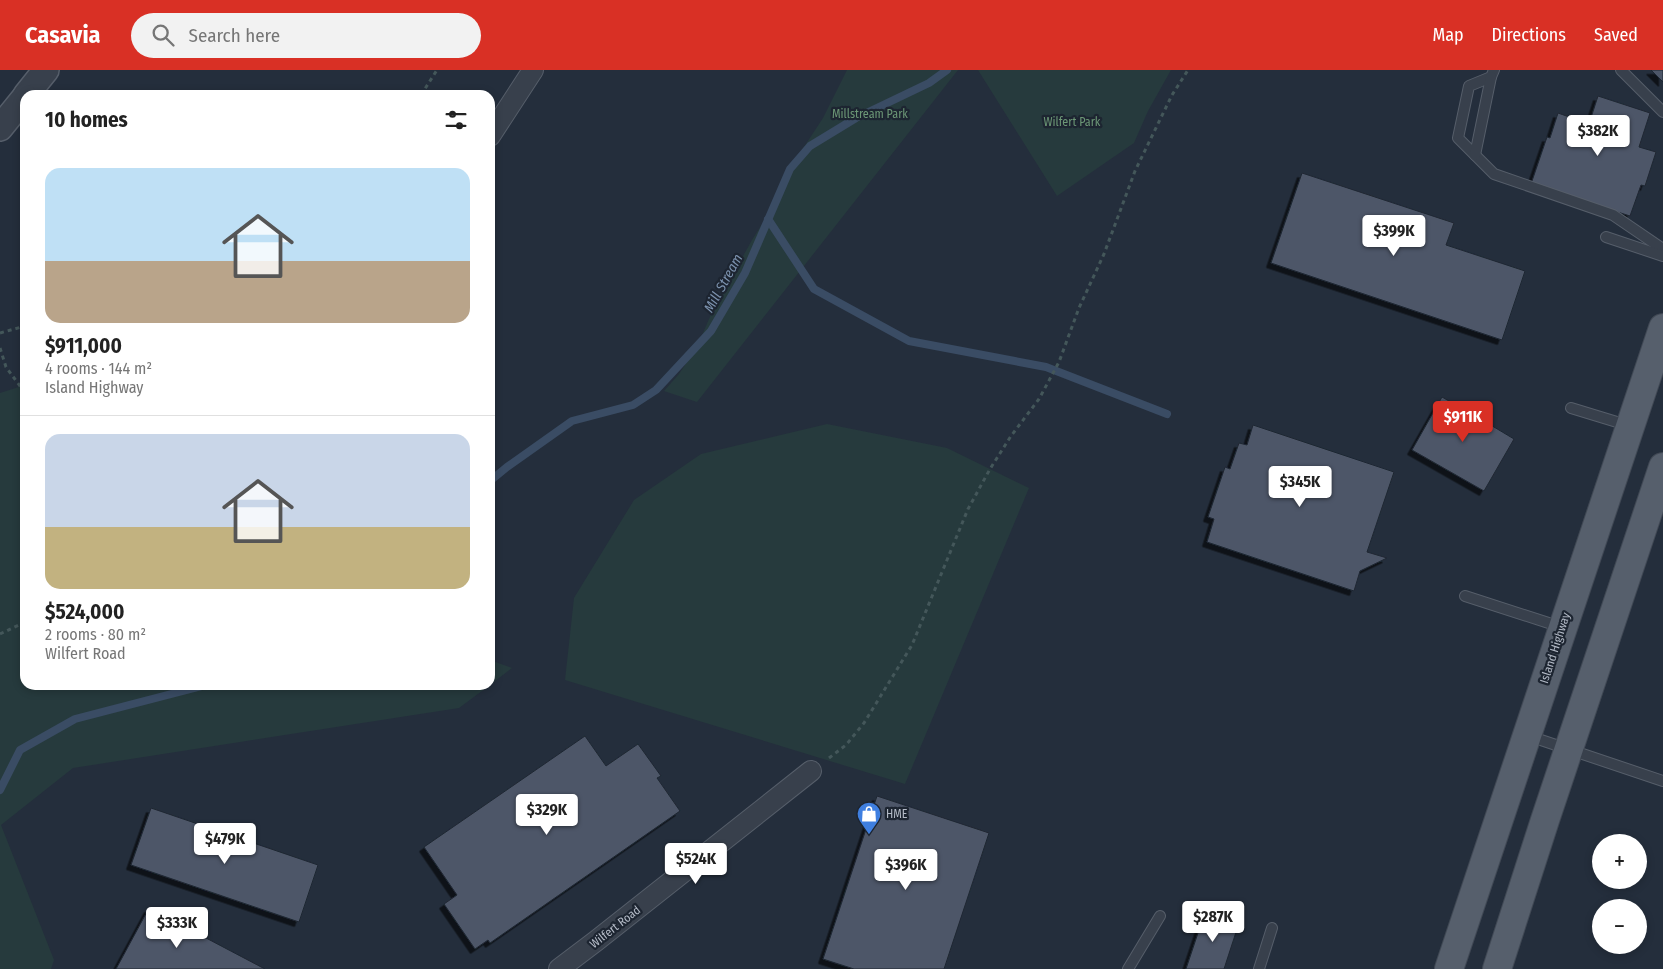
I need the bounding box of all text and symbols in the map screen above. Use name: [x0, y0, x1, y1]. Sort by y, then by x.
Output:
search box: [131, 13, 481, 58]
text: Casavia: [25, 21, 101, 49]
icon: search: [149, 21, 177, 49]
text: Search here: [189, 24, 280, 47]
text: Map: [1432, 24, 1464, 46]
text: Directions: [1492, 24, 1566, 46]
text: Saved: [1594, 24, 1638, 46]
icon: filters: [442, 106, 470, 134]
text: 10 homes: [45, 107, 128, 133]
park label: Millstream Park: [832, 107, 908, 121]
pin: $382K: [1563, 114, 1633, 157]
park label: Wilfert Park: [1044, 115, 1101, 129]
text: $382K: [1578, 121, 1618, 140]
icon: home: [213, 201, 303, 291]
pin: $399K: [1359, 214, 1429, 257]
text: $399K: [1373, 221, 1415, 240]
water label: Mill Stream: [700, 251, 746, 316]
text: $911,000: [45, 333, 122, 359]
text: 4 rooms · 144 m²: [45, 359, 152, 378]
text: Island Highway: [45, 378, 143, 397]
pin: $911K: [1428, 400, 1498, 443]
text: $911K: [1444, 407, 1482, 426]
icon: home: [213, 466, 303, 556]
pin: $345K: [1265, 466, 1335, 508]
text: $345K: [1280, 472, 1320, 491]
text: $524,000: [45, 599, 124, 625]
street label: Island Highway: [1537, 610, 1573, 685]
text: 2 rooms · 80 m²: [45, 625, 146, 644]
text: Wilfert Road: [45, 644, 126, 663]
pin: $329K: [512, 794, 582, 836]
text: $329K: [527, 800, 567, 819]
shop icon: HME: [856, 801, 882, 835]
place label: HME: [886, 807, 908, 821]
pin: $479K: [190, 822, 260, 865]
text: $479K: [205, 829, 245, 848]
map controls: [1592, 834, 1647, 954]
button: +: [1592, 834, 1647, 889]
pin: $524K: [661, 842, 731, 885]
pin: $396K: [871, 848, 941, 891]
text: $524K: [676, 849, 716, 868]
text: $396K: [885, 855, 927, 874]
button: −: [1592, 899, 1647, 954]
pin: $287K: [1178, 900, 1248, 943]
street label: Wilfert Road: [587, 903, 643, 951]
pin: $333K: [142, 906, 212, 949]
text: $287K: [1193, 907, 1233, 926]
text: $333K: [157, 913, 197, 932]

